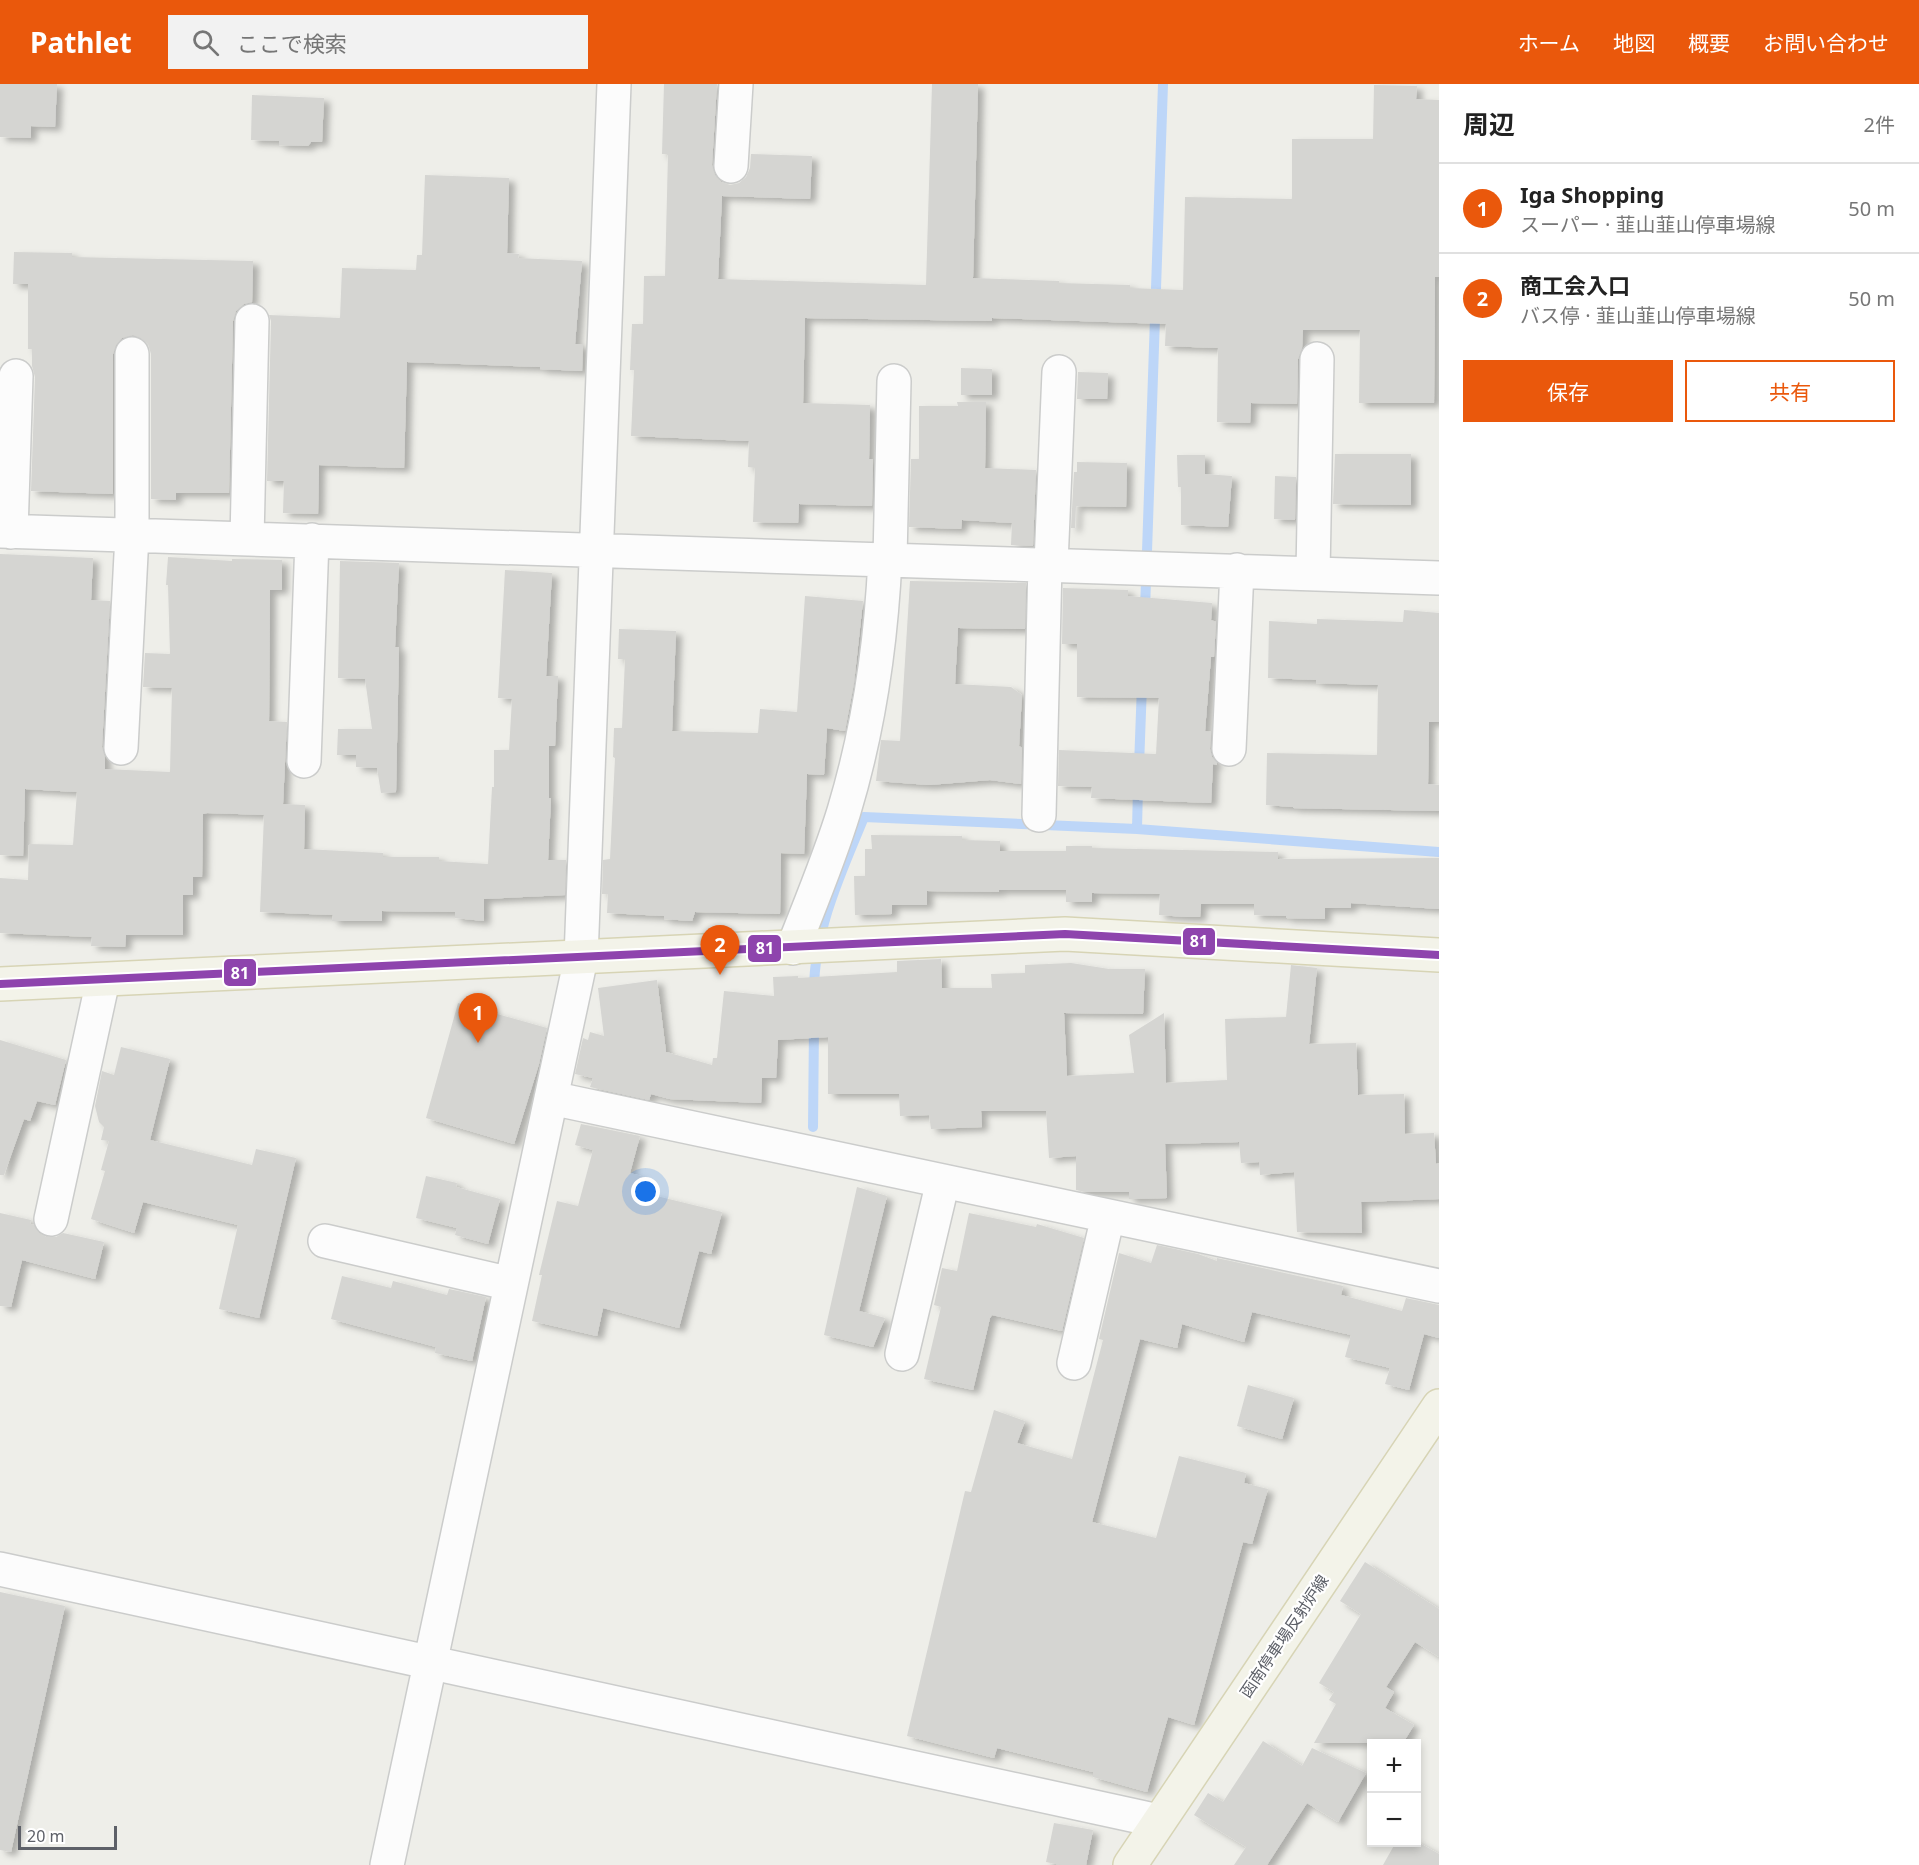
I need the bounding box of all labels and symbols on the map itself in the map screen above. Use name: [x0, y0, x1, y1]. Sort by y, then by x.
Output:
pin: 2: [700, 926, 740, 975]
line badge: 81: [1182, 927, 1216, 956]
text: 81: [1190, 930, 1208, 952]
line badge: 81: [747, 934, 782, 963]
text: 81: [756, 937, 774, 959]
line badge: 81: [223, 958, 257, 987]
text: 81: [231, 962, 249, 984]
pin: 1: [458, 994, 498, 1043]
your location: [631, 1177, 660, 1206]
street label: 函南停車場反射炉線: [1235, 1570, 1333, 1702]
scale bar: [18, 1823, 117, 1850]

